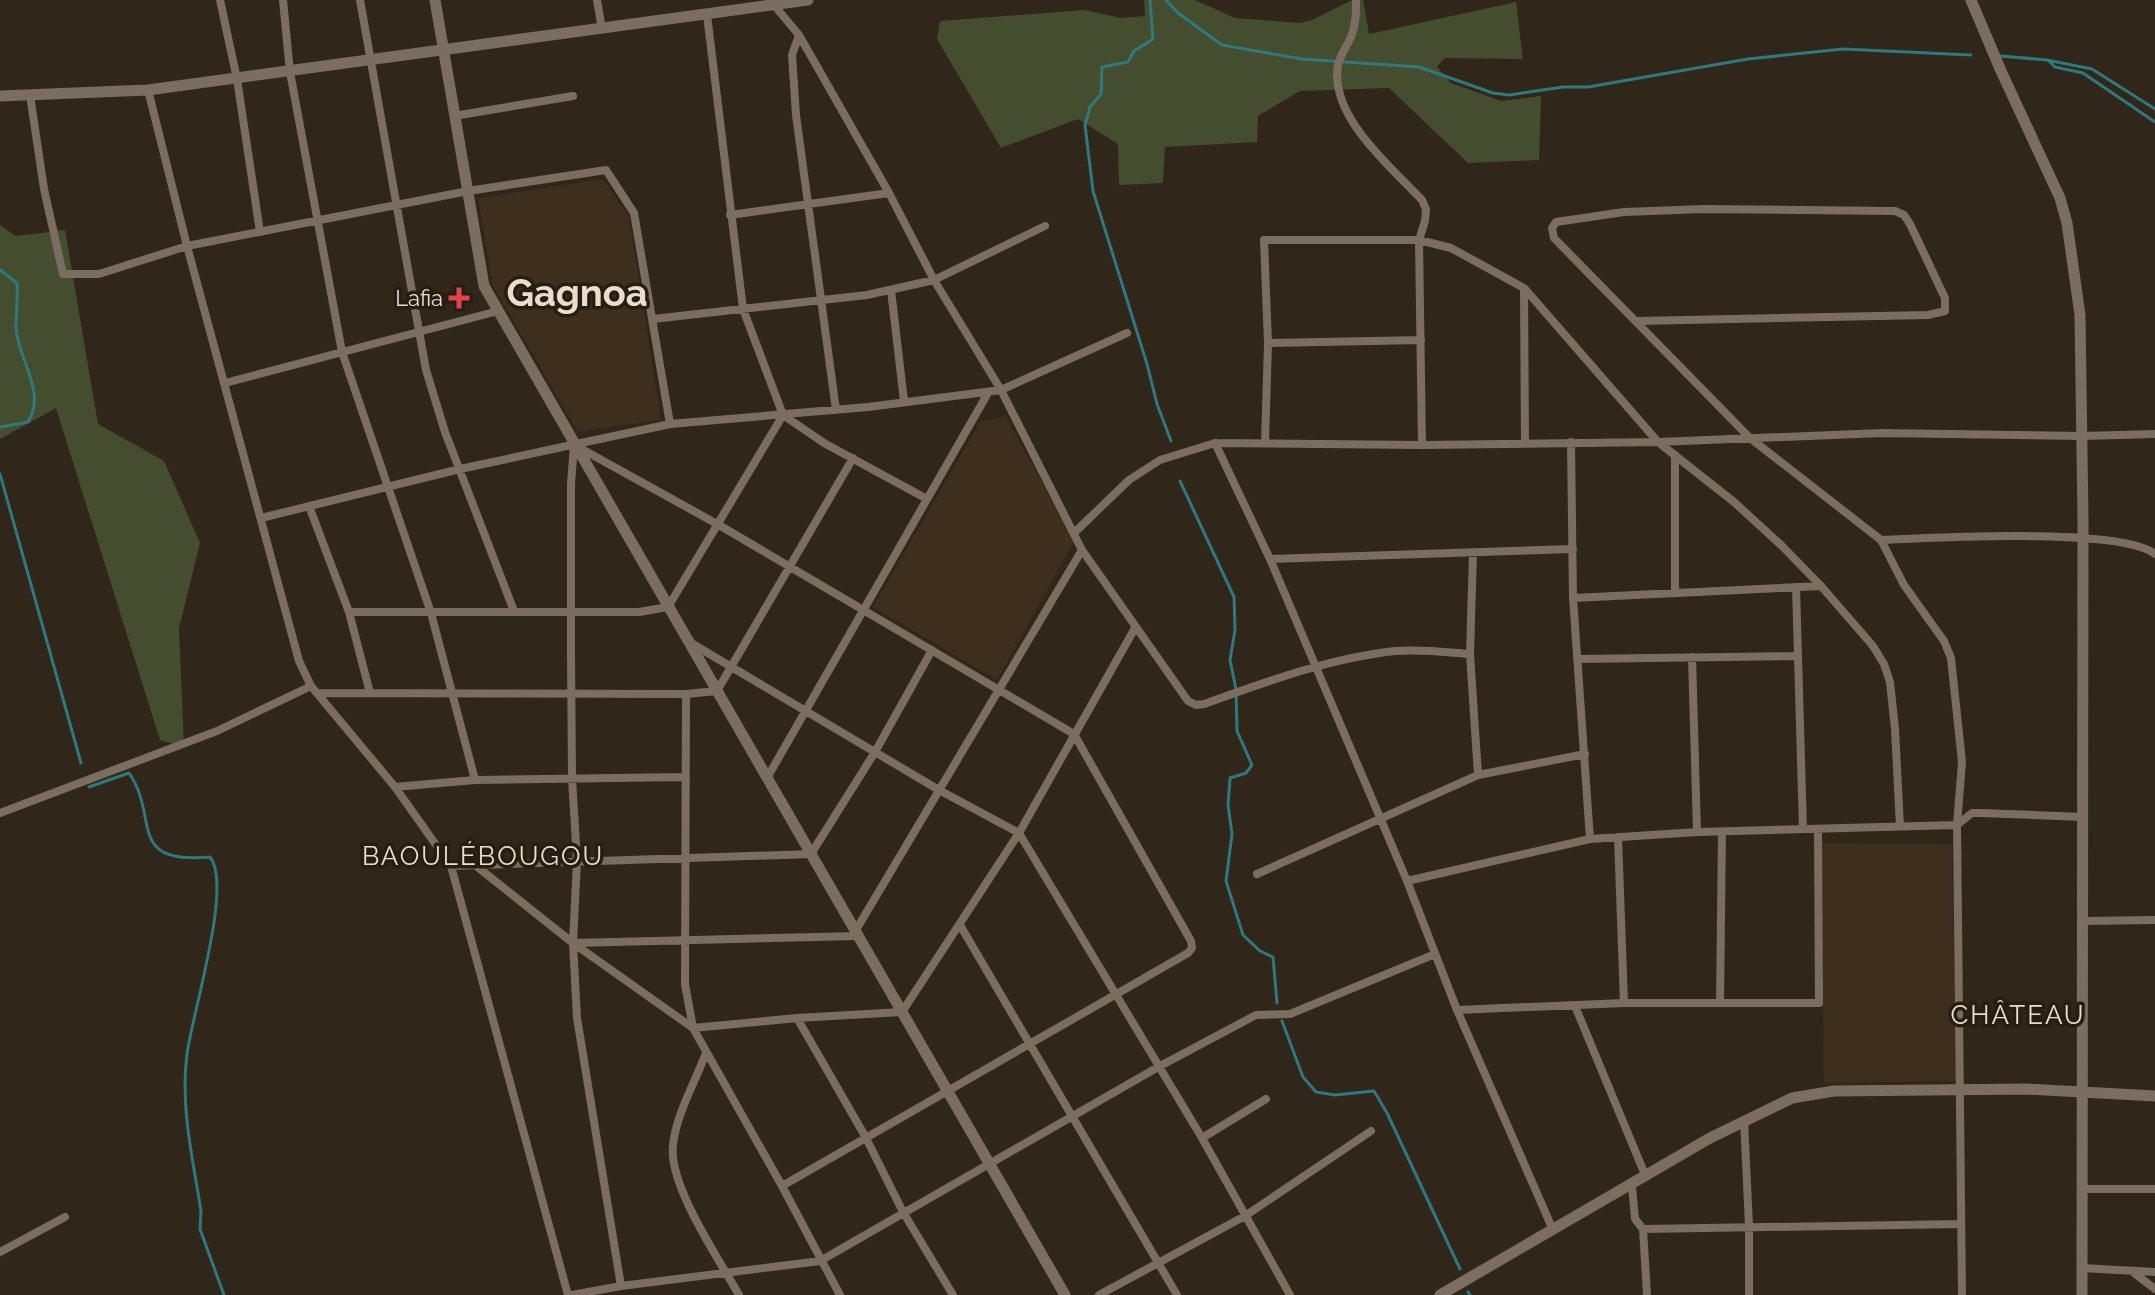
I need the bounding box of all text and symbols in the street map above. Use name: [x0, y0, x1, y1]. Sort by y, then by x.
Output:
district label: Gagnoa: [506, 270, 648, 315]
place label: Lafia: [395, 285, 443, 311]
marker: Lafia: [450, 289, 468, 307]
district label: BAOULÉBOUGOU: [362, 841, 604, 871]
district label: CHÂTEAU: [1951, 1000, 2085, 1030]

